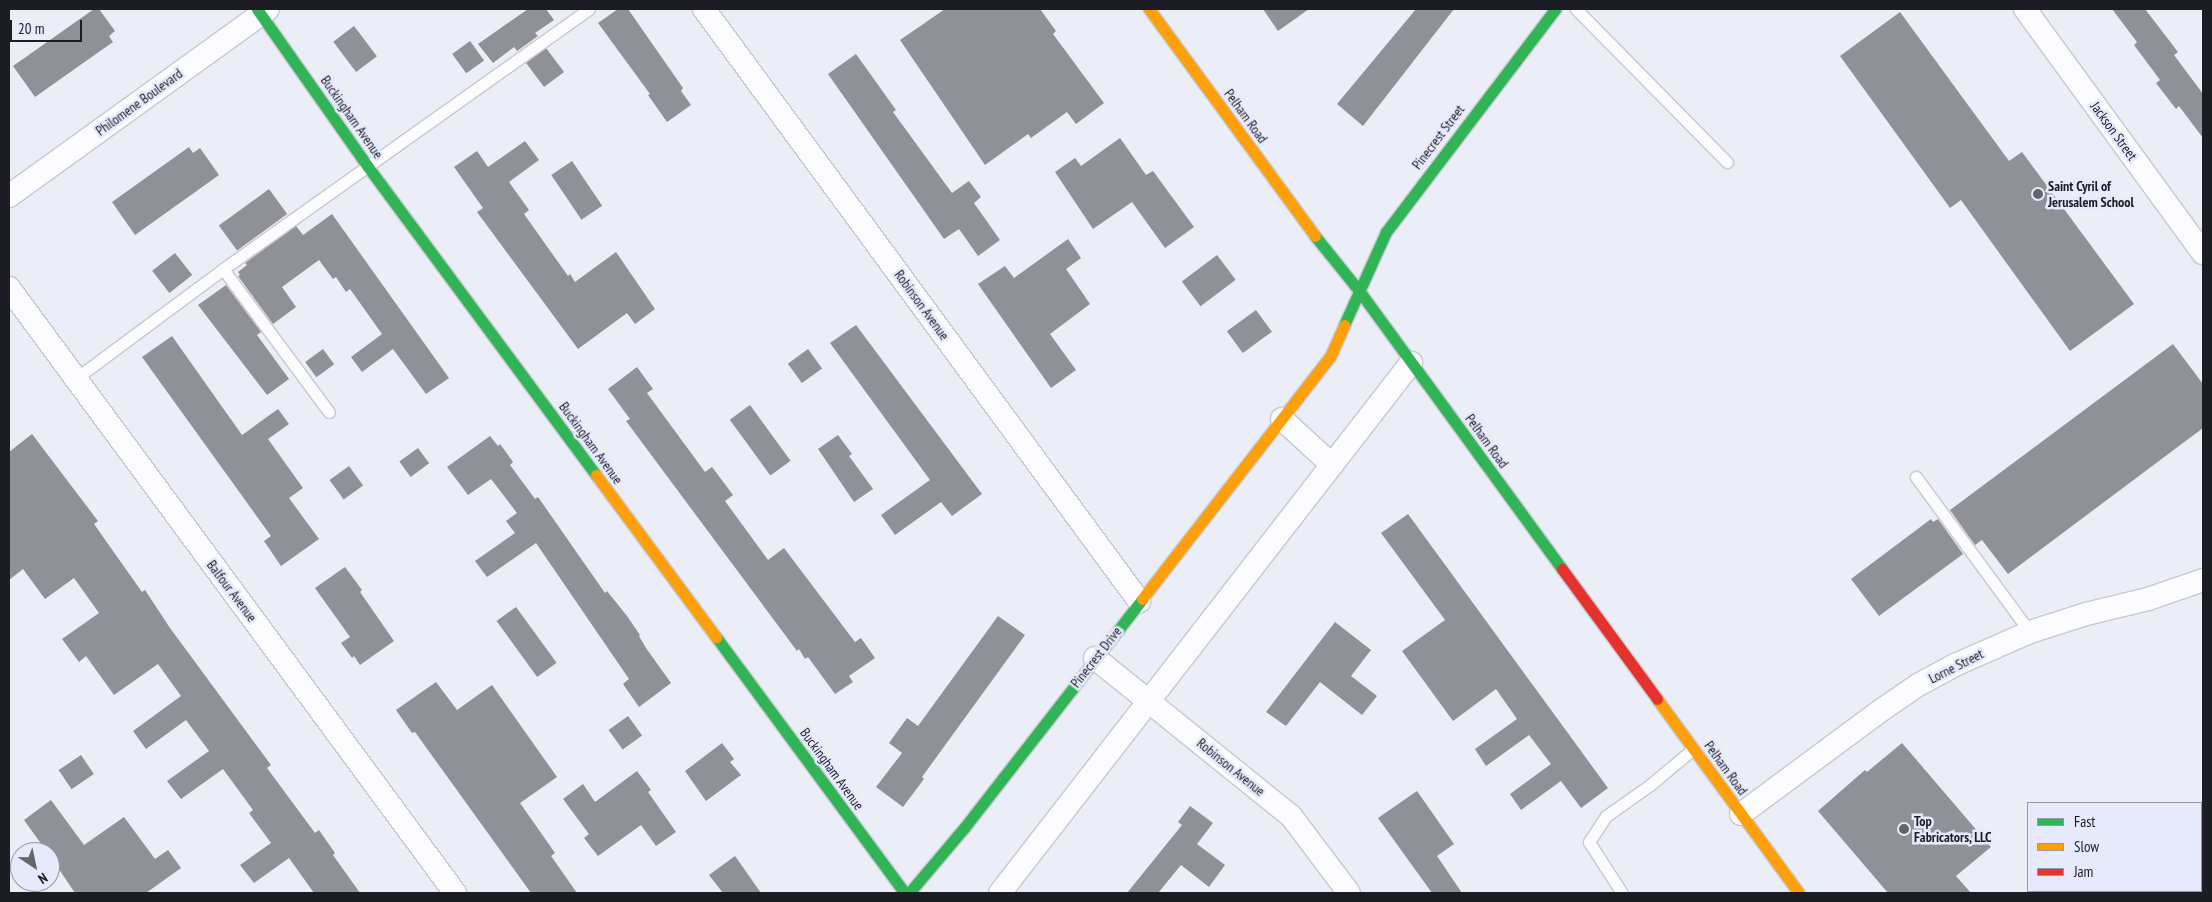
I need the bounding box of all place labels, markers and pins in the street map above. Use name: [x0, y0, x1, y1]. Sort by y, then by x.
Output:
place label: Saint Cyril of Jerusalem School: [2048, 178, 2134, 210]
marker: Saint Cyril of Jerusalem School: [2032, 188, 2044, 200]
place label: Top Fabricators, LLC: [1914, 813, 1992, 846]
marker: Top Fabricators, LLC: [1898, 823, 1910, 835]

